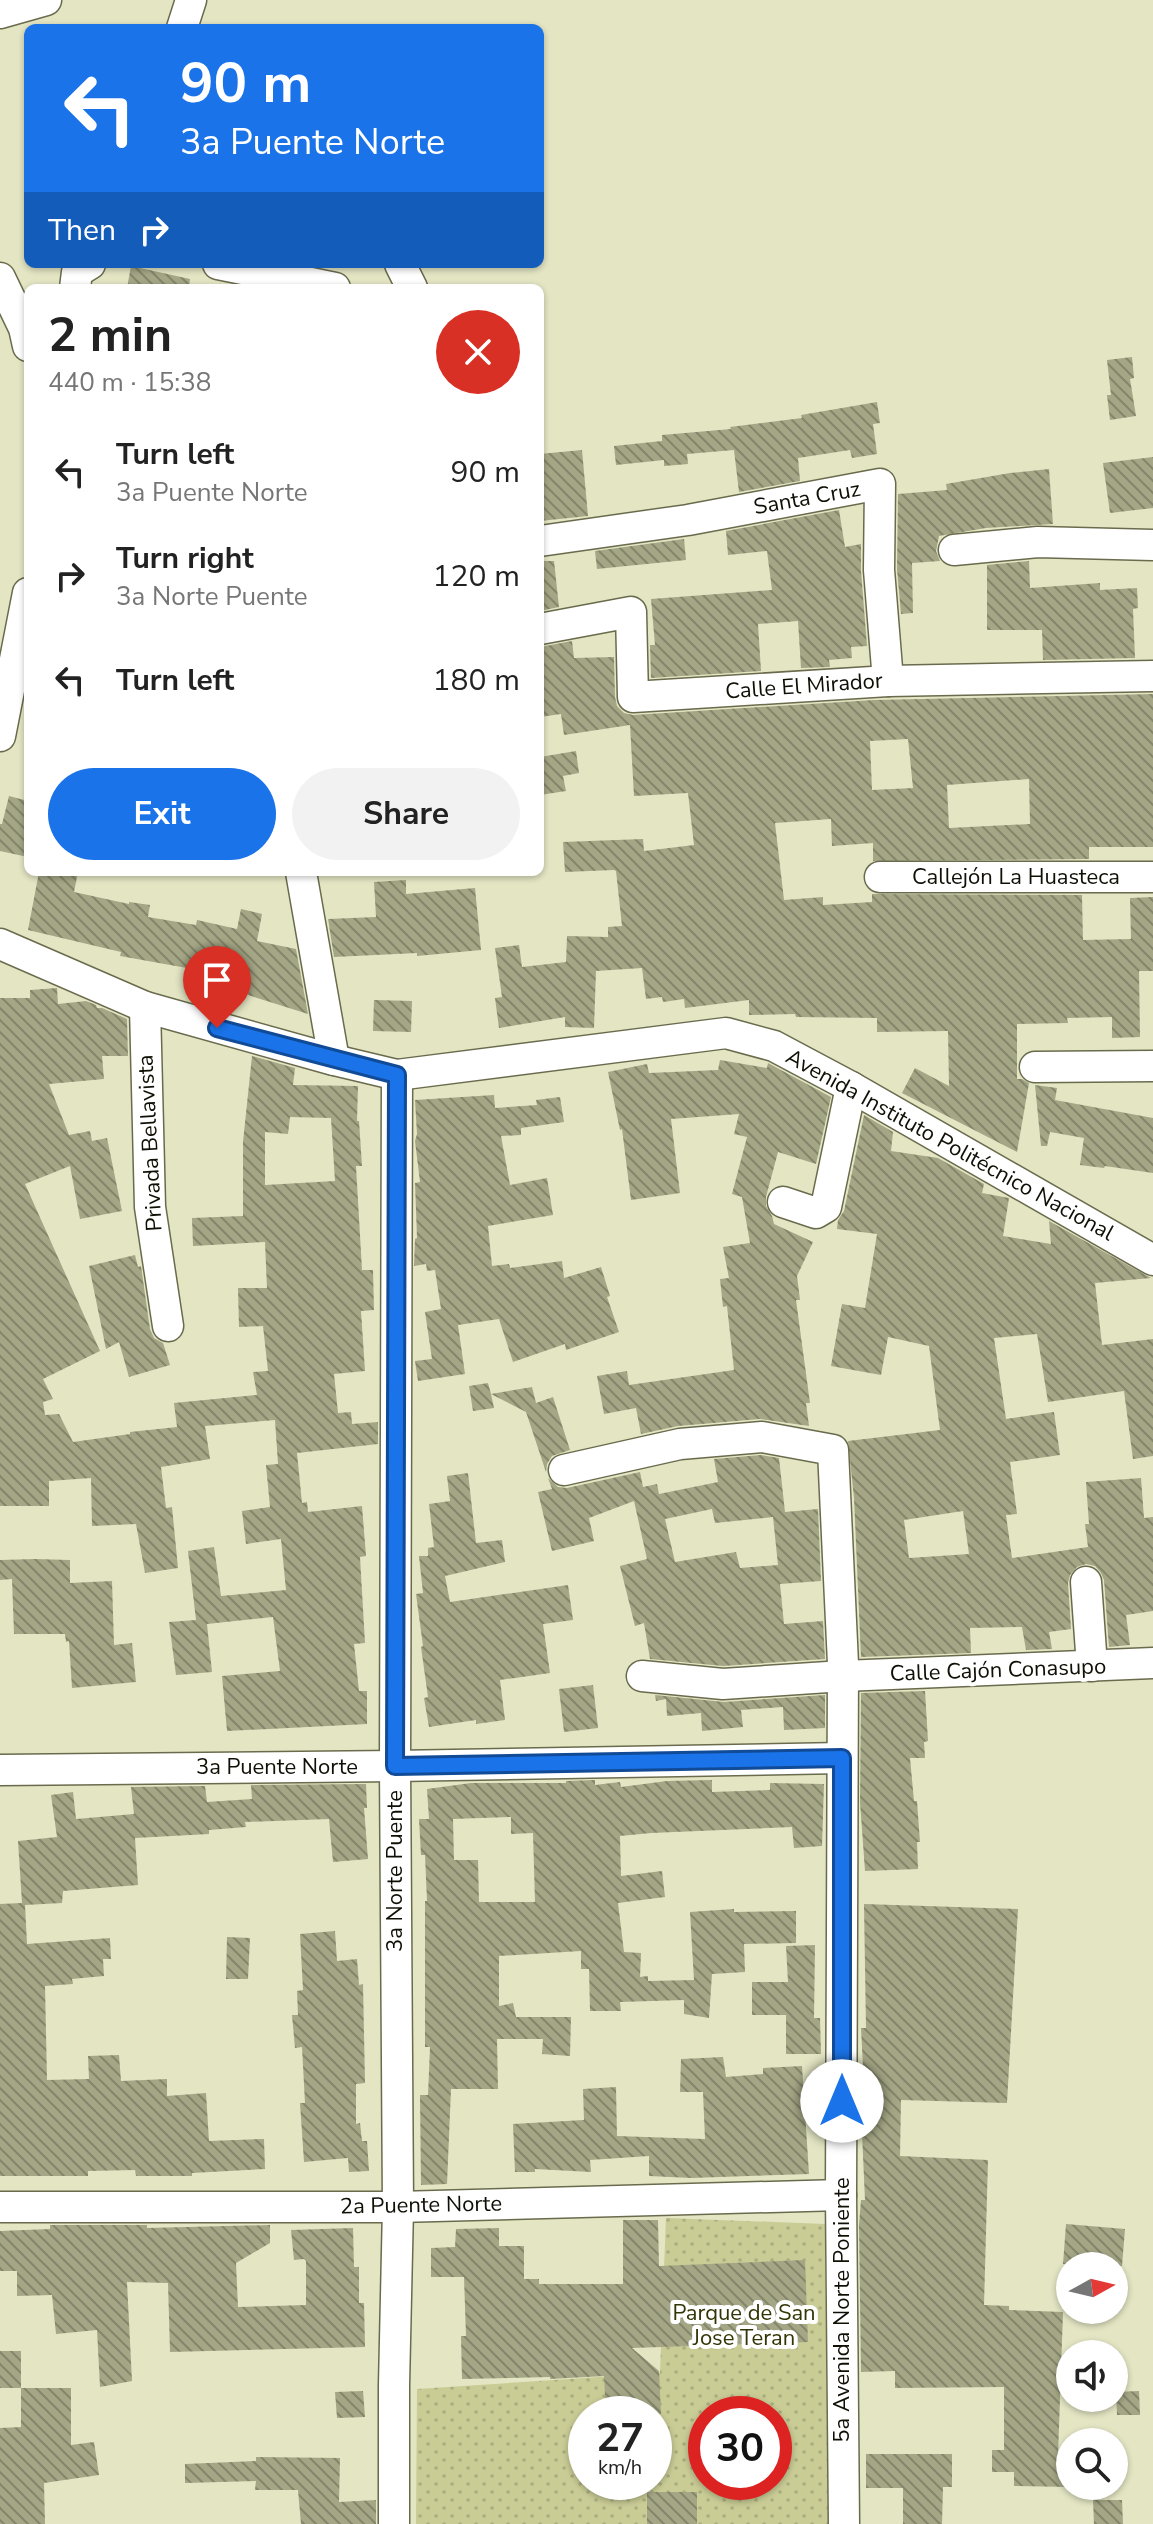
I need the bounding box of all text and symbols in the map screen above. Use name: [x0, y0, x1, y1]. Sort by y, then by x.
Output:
text: 90 m: [180, 45, 311, 122]
icon: left: [48, 56, 152, 160]
text: 3a Puente Norte: [180, 118, 445, 167]
icon: right: [132, 208, 176, 252]
text: Then: [48, 210, 116, 251]
text: 2 min: [48, 302, 172, 368]
button: close: [436, 310, 520, 394]
text: 440 m · 15:38: [48, 365, 211, 400]
text: Turn left: [116, 434, 234, 475]
icon: left: [48, 450, 92, 494]
text: 90 m: [451, 452, 520, 493]
street label: Santa Cruz: [751, 474, 863, 522]
text: 3a Puente Norte: [116, 475, 308, 510]
text: Turn right: [116, 538, 254, 579]
icon: right: [48, 554, 92, 598]
text: 120 m: [433, 556, 520, 597]
text: 3a Norte Puente: [116, 579, 308, 614]
icon: left: [48, 658, 92, 702]
text: Turn left: [116, 660, 234, 701]
text: 180 m: [433, 660, 520, 701]
street label: Calle El Mirador: [724, 666, 884, 706]
button: Exit: [48, 768, 276, 860]
button: Share: [292, 768, 520, 860]
street label: Callejón La Huasteca: [912, 862, 1120, 892]
pin: [183, 946, 251, 1028]
icon: arrive: [195, 958, 239, 1002]
street label: Avenida Instituto Politécnico Nacional: [780, 1042, 1120, 1248]
street label: Privada Bellavista: [130, 1054, 170, 1232]
street label: Calle Cajón Conasupo: [889, 1651, 1107, 1689]
street label: 3a Puente Norte: [196, 1752, 358, 1782]
street label: 3a Norte Puente: [380, 1790, 410, 1952]
position arrow: [800, 2059, 884, 2143]
street label: 5a Avenida Norte Poniente: [827, 2177, 857, 2443]
street label: 2a Puente Norte: [340, 2189, 502, 2221]
north arrow: [1056, 2252, 1128, 2324]
map controls: [1056, 2252, 1128, 2500]
park label: Parque de San Jose Teran: [672, 2298, 816, 2353]
button: sound: [1056, 2340, 1128, 2412]
speed limit sign: 30: [688, 2396, 792, 2500]
text: 27: [596, 2411, 644, 2465]
button: search: [1056, 2428, 1128, 2500]
text: km/h: [598, 2454, 642, 2481]

